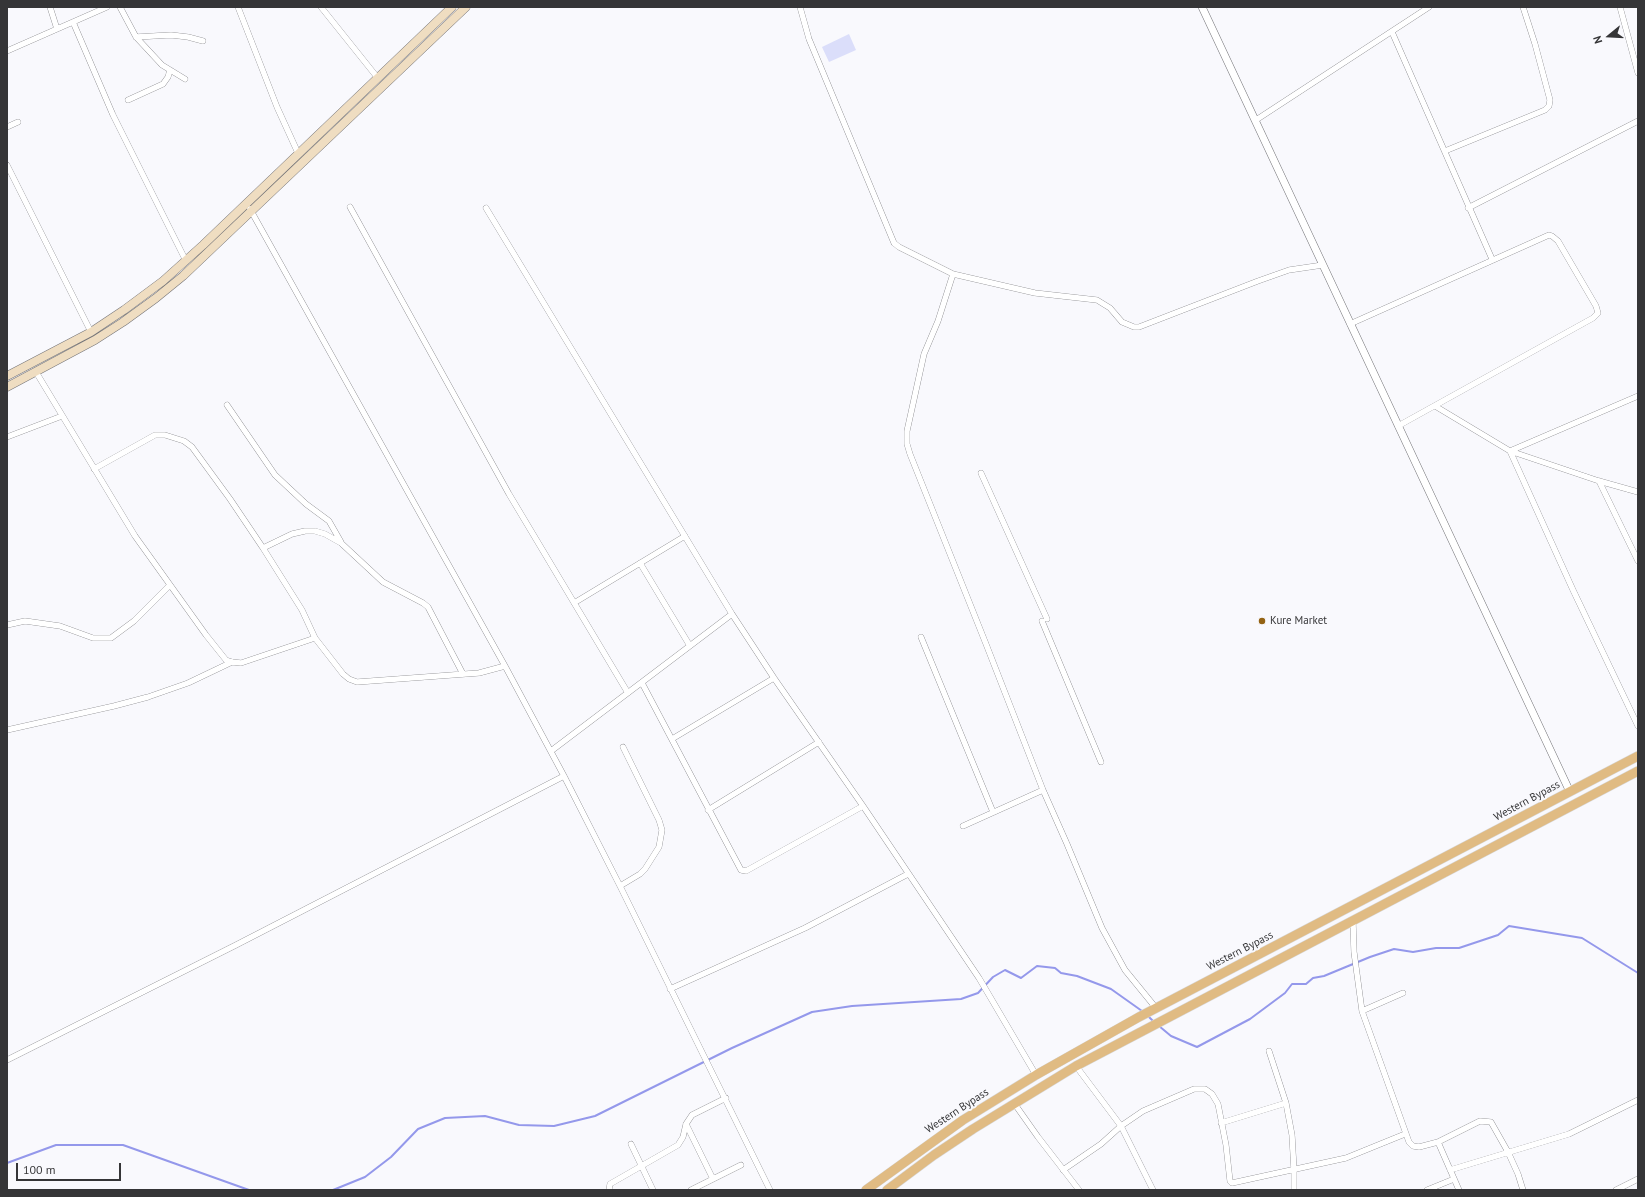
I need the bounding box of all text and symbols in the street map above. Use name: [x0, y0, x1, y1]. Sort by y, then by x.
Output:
north arrow: [1589, 16, 1629, 56]
text: N: [1590, 34, 1605, 45]
place label: Kure Market: [1270, 614, 1327, 628]
marker: Kure Market: [1257, 616, 1267, 626]
street label: Western Bypass: [1492, 778, 1562, 824]
street label: Western Bypass: [1204, 929, 1276, 973]
street label: Western Bypass: [923, 1086, 991, 1136]
scale bar: [18, 1155, 123, 1181]
text: 100 m: [23, 1162, 56, 1177]

